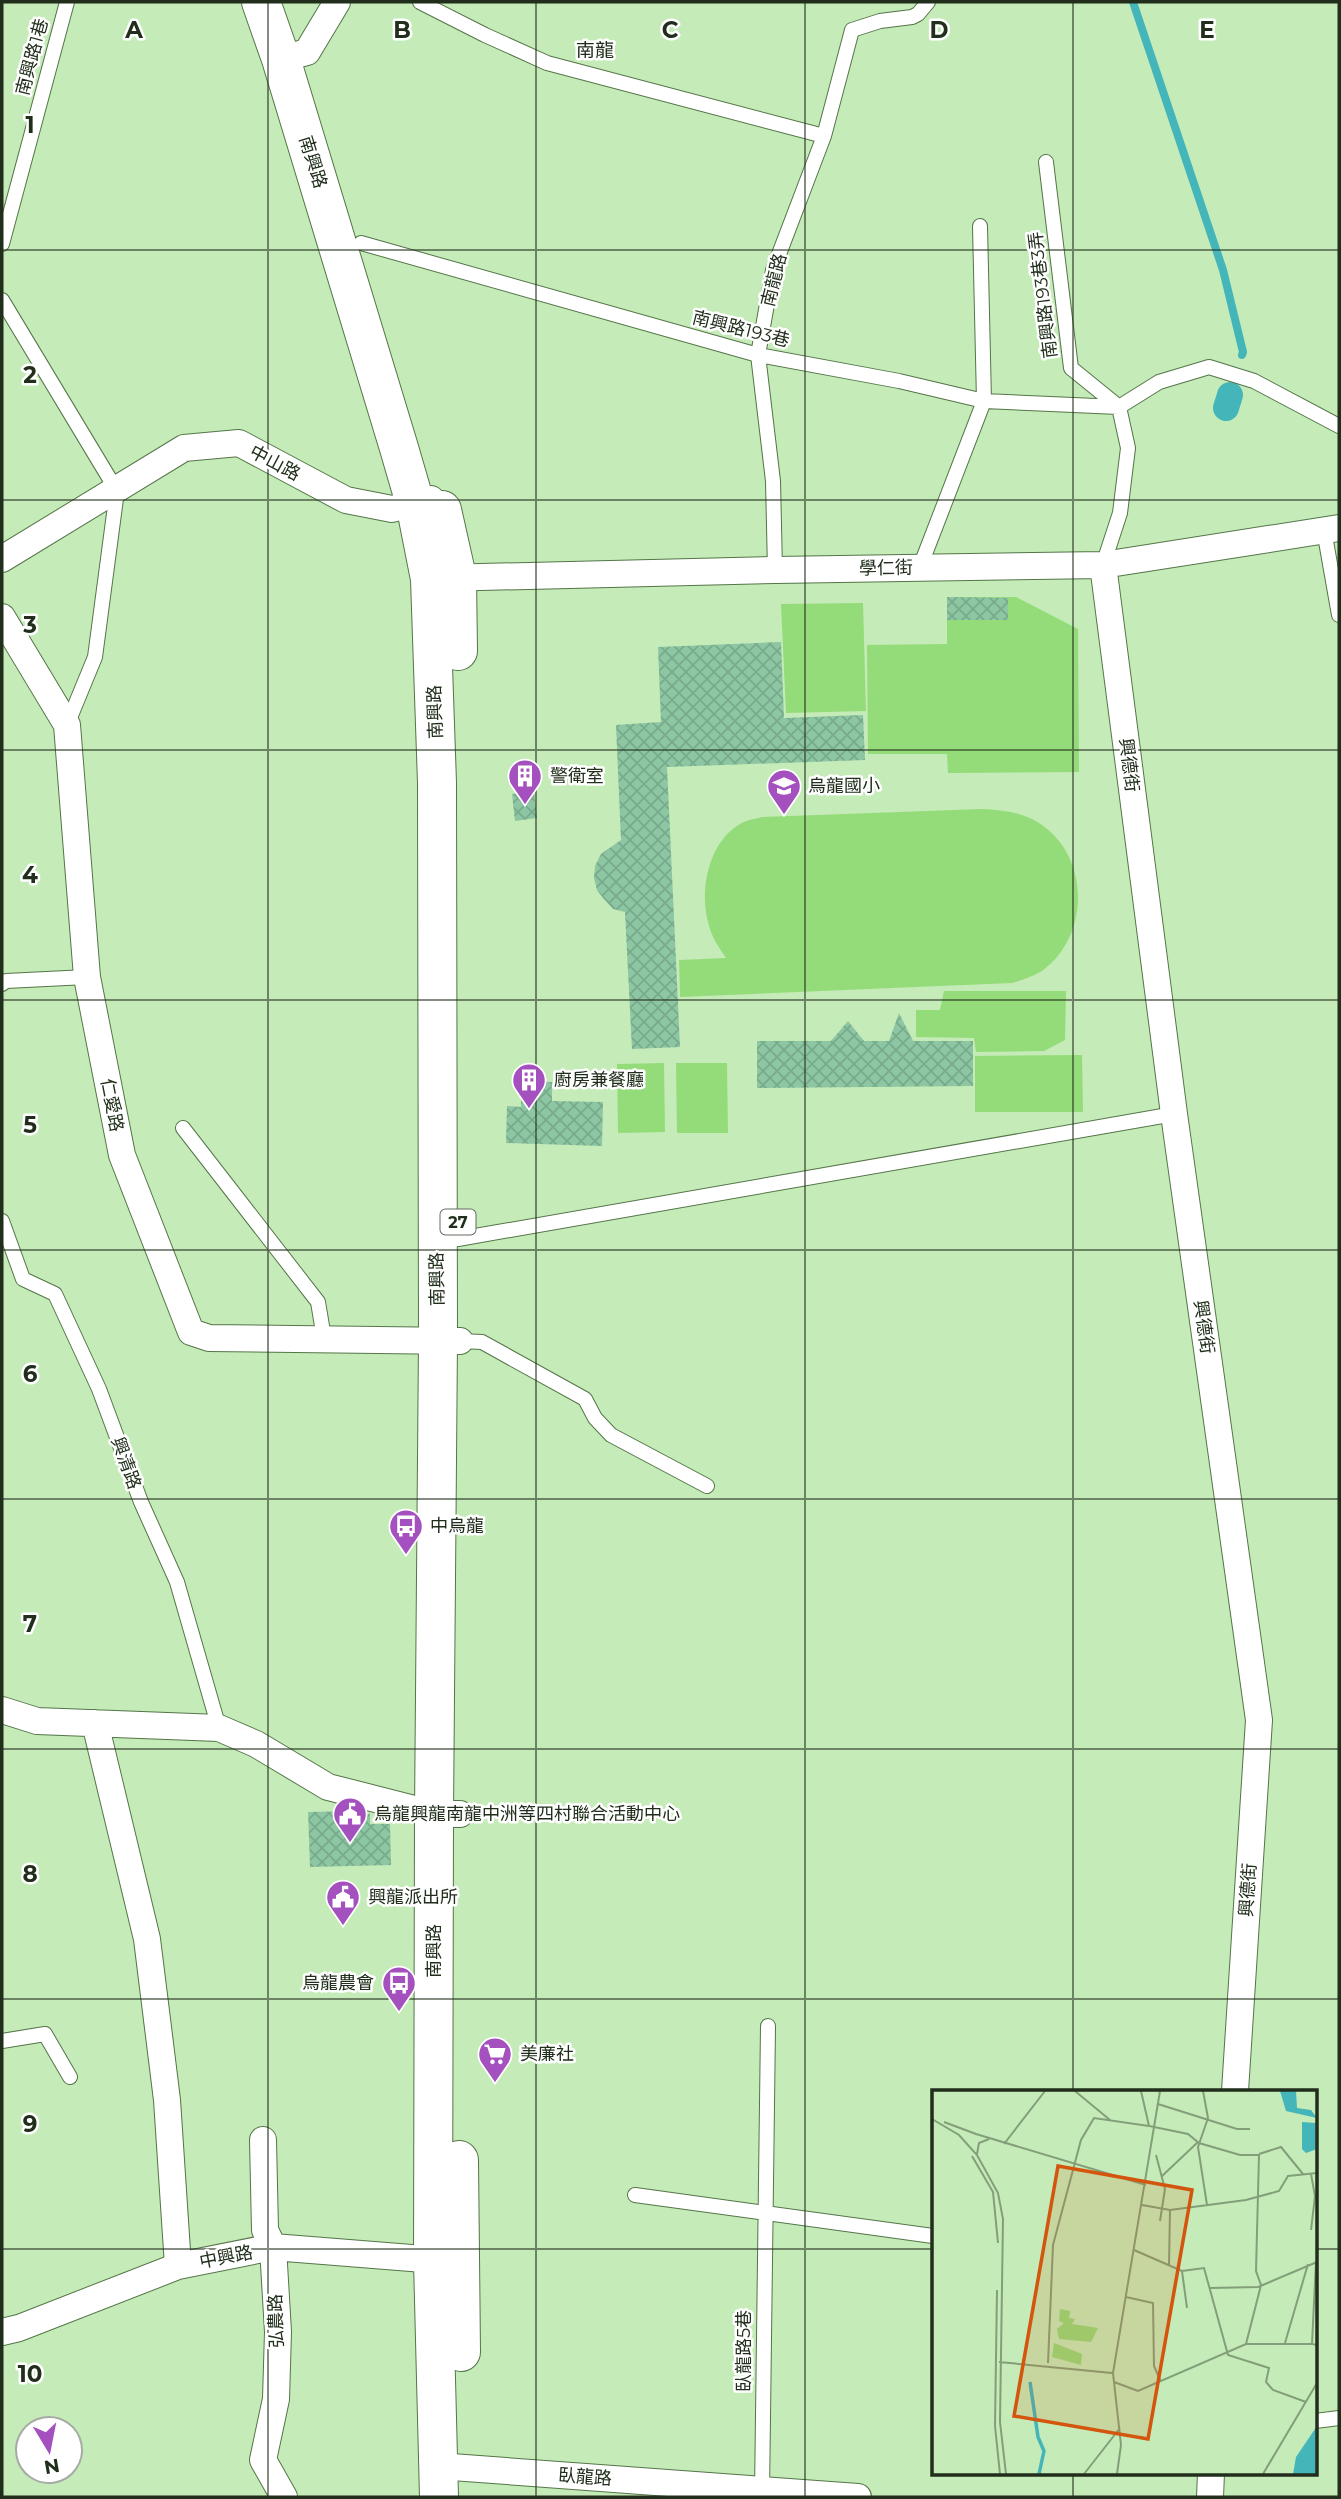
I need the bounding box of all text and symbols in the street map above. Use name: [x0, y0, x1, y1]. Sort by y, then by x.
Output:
street label: 南興路1巷: [11, 16, 53, 98]
text: A: [124, 16, 143, 44]
text: B: [393, 16, 411, 44]
text: C: [662, 16, 679, 44]
text: D: [930, 16, 949, 44]
text: E: [1199, 16, 1215, 44]
district label: 南龍: [576, 39, 614, 62]
text: 1: [25, 111, 35, 139]
street label: 南興路: [295, 133, 331, 191]
street label: 南興路193巷3弄: [1024, 230, 1062, 360]
street label: 南龍路: [757, 251, 791, 309]
street label: 南興路193巷: [690, 306, 792, 352]
text: 2: [23, 361, 37, 389]
street label: 中山路: [246, 441, 304, 485]
street label: 學仁街: [859, 557, 913, 579]
text: 3: [22, 611, 37, 639]
street label: 南興路: [423, 685, 447, 739]
street label: 興德街: [1115, 737, 1143, 793]
building icon: 警衛室: [506, 757, 544, 806]
place label: 警衛室: [550, 765, 604, 787]
school or university icon: 烏龍國小: [765, 767, 803, 816]
place label: 烏龍國小: [808, 775, 880, 797]
text: 4: [22, 861, 38, 889]
building icon: 廚房兼餐廳: [510, 1061, 548, 1110]
place label: 廚房兼餐廳: [554, 1069, 644, 1091]
street label: 仁愛路: [96, 1076, 128, 1134]
text: 5: [23, 1111, 37, 1139]
road number: 27: [440, 1210, 476, 1234]
street label: 南興路: [426, 1252, 448, 1306]
street label: 興德街: [1189, 1299, 1219, 1355]
text: 6: [23, 1360, 38, 1388]
street label: 興清路: [106, 1434, 146, 1492]
bus stop icon: 中烏龍: [387, 1507, 425, 1556]
place label: 中烏龍: [430, 1515, 484, 1537]
text: 7: [23, 1610, 37, 1638]
public building icon: 烏龍興龍南龍中洲等四村聯合活動中心: [331, 1795, 369, 1844]
place label: 烏龍興龍南龍中洲等四村聯合活動中心: [374, 1803, 680, 1825]
text: 8: [22, 1860, 38, 1888]
street label: 興德街: [1235, 1862, 1261, 1918]
public building icon: 興龍派出所: [324, 1878, 362, 1927]
place label: 興龍派出所: [368, 1886, 458, 1908]
street label: 南興路: [423, 1924, 445, 1978]
bus stop icon: 烏龍農會: [380, 1964, 418, 2013]
place label: 烏龍農會: [302, 1972, 374, 1994]
supermarket icon: 美廉社: [476, 2035, 514, 2084]
place label: 美廉社: [520, 2043, 574, 2065]
inset map: [932, 2090, 1316, 2474]
text: 9: [23, 2110, 37, 2138]
street label: 中興路: [197, 2241, 255, 2273]
street label: 弘農路: [264, 2294, 288, 2348]
street label: 臥龍路5巷: [733, 2310, 755, 2392]
text: 10: [18, 2360, 42, 2388]
north arrow: [14, 2415, 84, 2485]
text: N: [42, 2454, 61, 2479]
street label: 臥龍路: [557, 2464, 613, 2490]

